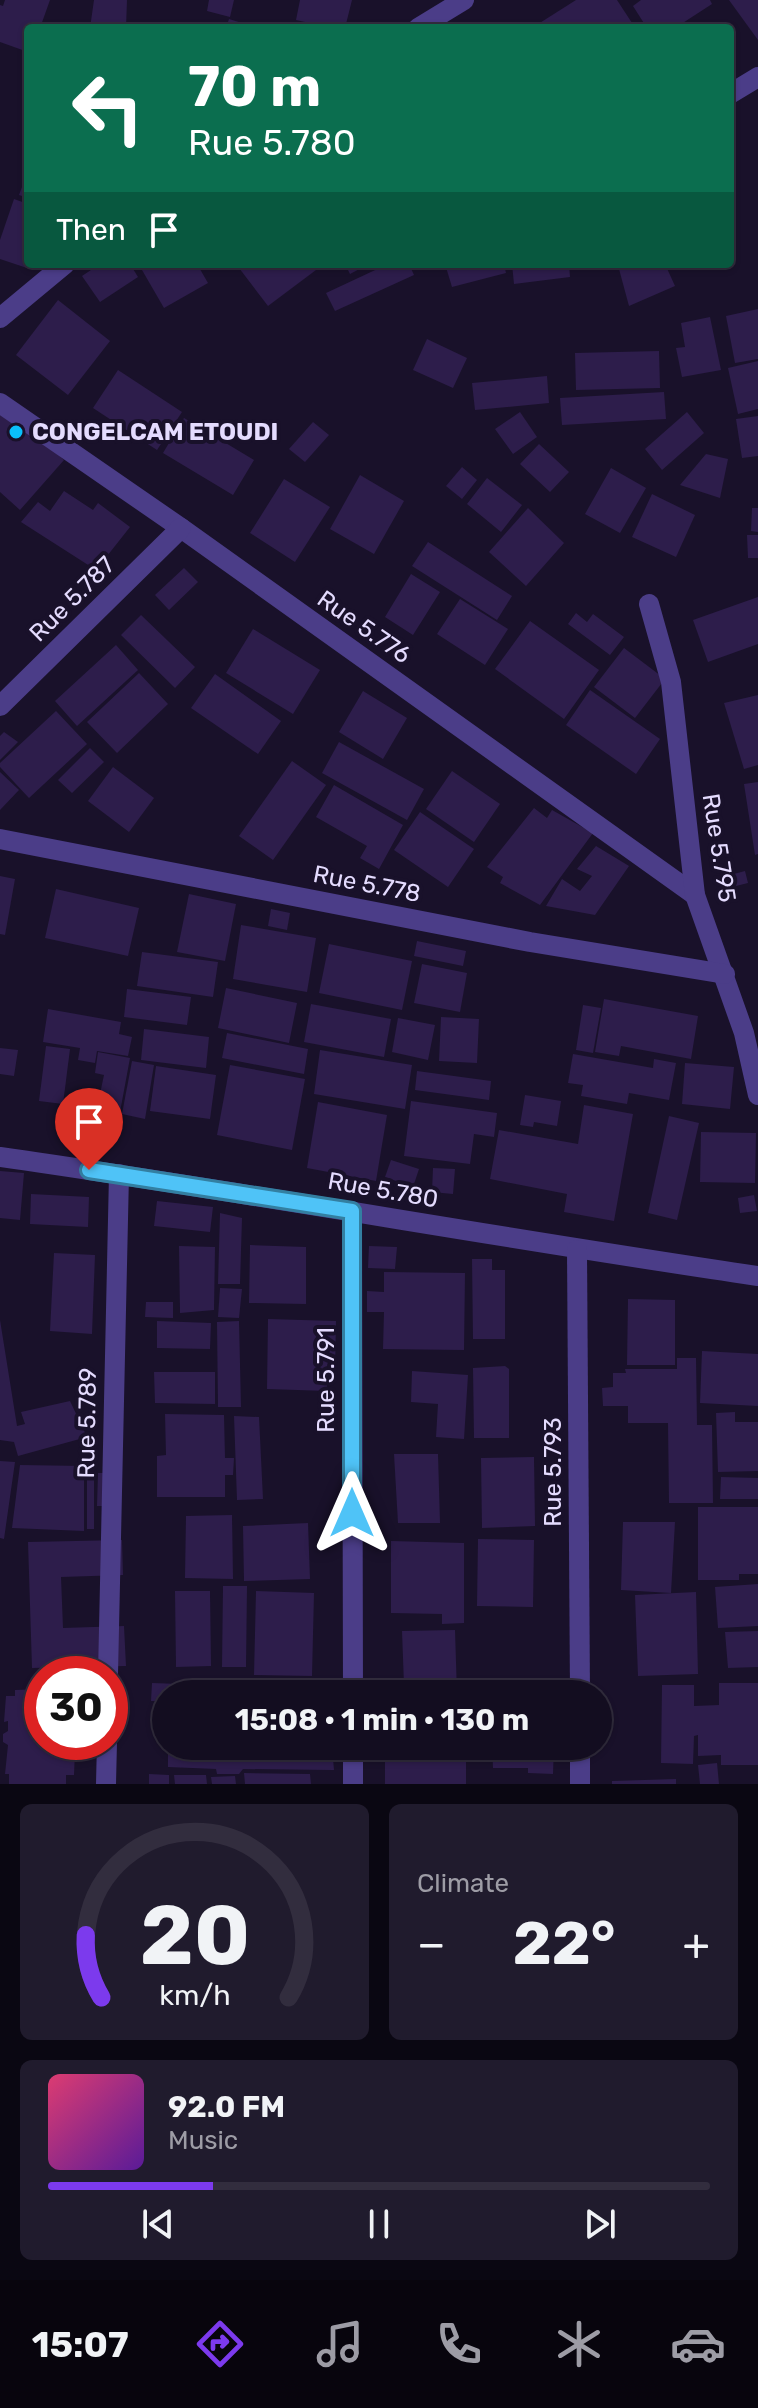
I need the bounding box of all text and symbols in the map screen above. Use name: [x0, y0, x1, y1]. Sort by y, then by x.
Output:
text: 70 m: [188, 54, 321, 120]
icon: left: [56, 56, 160, 160]
text: Rue 5.780: [188, 121, 356, 164]
icon: arrive: [142, 208, 186, 252]
text: Then: [56, 212, 126, 248]
place label: CONGELCAM ETOUDI: [32, 418, 278, 446]
marker: CONGELCAM ETOUDI: [7, 423, 25, 441]
street label: Rue 5.787: [24, 551, 120, 647]
street label: Rue 5.776: [312, 585, 416, 669]
street label: Rue 5.795: [697, 792, 741, 904]
street label: Rue 5.778: [311, 860, 423, 908]
pin: [55, 1088, 123, 1170]
icon: arrive: [67, 1100, 111, 1144]
street label: Rue 5.780: [326, 1167, 440, 1213]
street label: Rue 5.791: [312, 1327, 340, 1433]
street label: Rue 5.789: [72, 1367, 102, 1479]
street label: Rue 5.793: [539, 1417, 567, 1527]
position arrow: [310, 1471, 394, 1555]
speed limit sign: 30: [24, 1656, 128, 1760]
text: 15:08 · 1 min · 130 m: [235, 1702, 529, 1738]
text: Climate: [417, 1868, 509, 1899]
text: 20: [139, 1886, 250, 1985]
text: 22°: [513, 1908, 615, 1979]
text: −: [417, 1918, 446, 1970]
text: +: [683, 1918, 710, 1970]
text: km/h: [159, 1978, 230, 2012]
text: 92.0 FM: [168, 2089, 285, 2125]
text: Music: [168, 2125, 238, 2156]
icon: previous: [136, 2202, 180, 2246]
icon: pause: [357, 2202, 401, 2246]
icon: next: [578, 2202, 622, 2246]
icon: directions: [192, 2316, 248, 2372]
icon: music: [312, 2316, 368, 2372]
icon: phone: [431, 2316, 487, 2372]
icon: climate: [551, 2316, 607, 2372]
icon: car: [670, 2316, 726, 2372]
text: 15:07: [32, 2323, 129, 2366]

